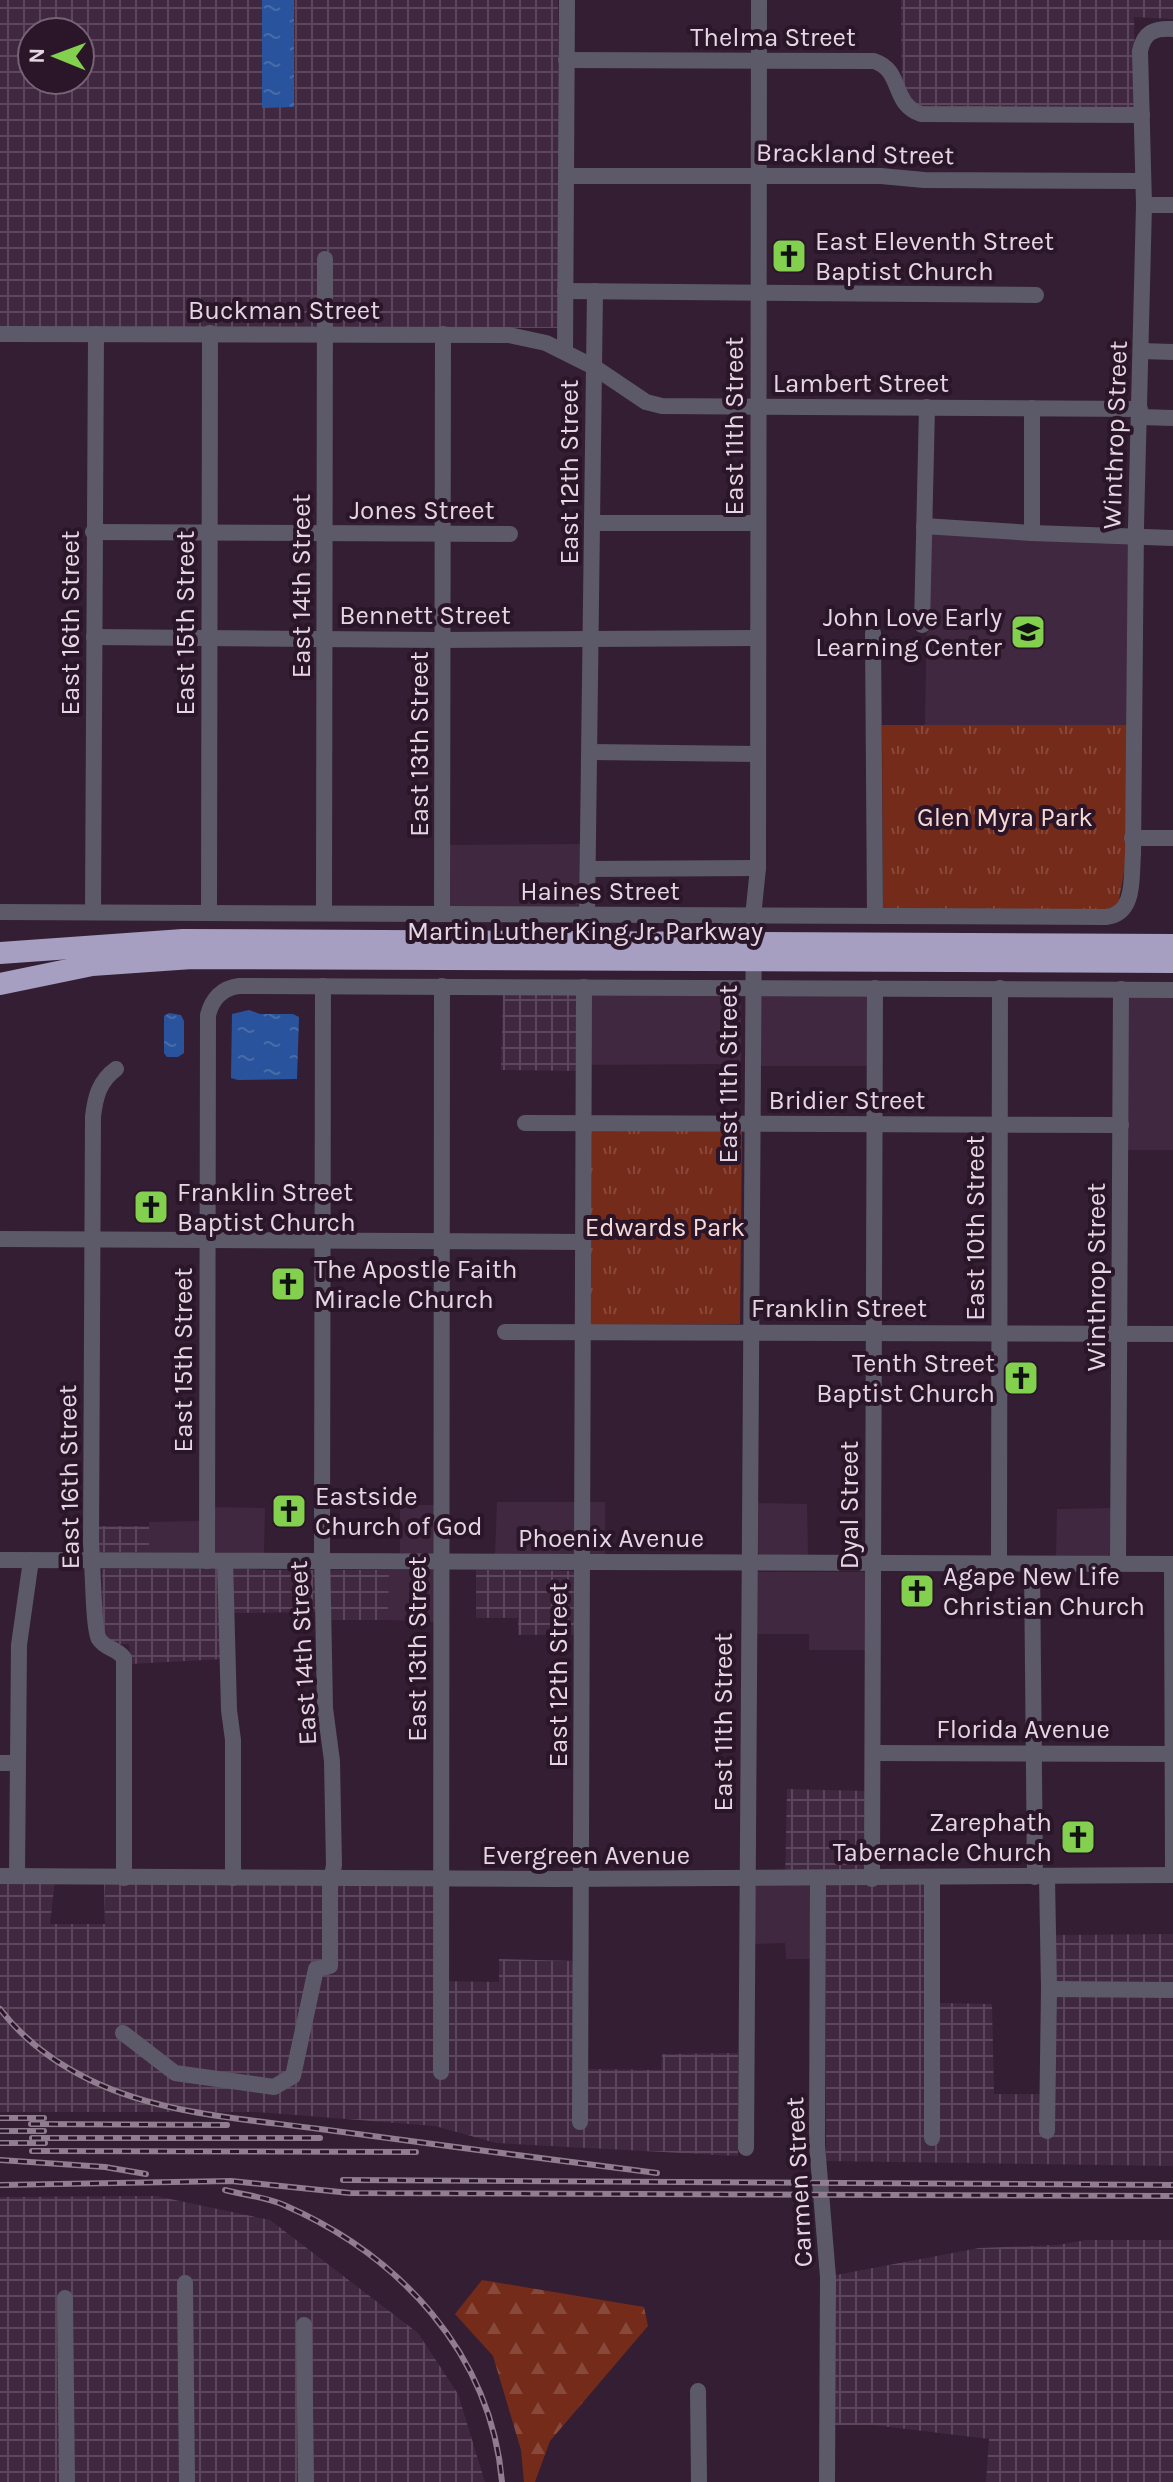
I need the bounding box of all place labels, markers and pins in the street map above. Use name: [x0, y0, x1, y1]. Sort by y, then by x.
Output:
place label: East Eleventh Street Baptist Church: [815, 226, 1054, 287]
church icon: East Eleventh Street Baptist Church: [770, 237, 808, 275]
place label: John Love Early Learning Center: [815, 602, 1003, 663]
school or university icon: John Love Early Learning Center: [1009, 613, 1047, 651]
place label: Franklin Street Baptist Church: [177, 1177, 356, 1238]
church icon: Franklin Street Baptist Church: [132, 1188, 170, 1226]
place label: The Apostle Faith Miracle Church: [314, 1254, 517, 1315]
church icon: The Apostle Faith Miracle Church: [269, 1265, 307, 1303]
place label: Tenth Street Baptist Church: [816, 1348, 995, 1409]
church icon: Tenth Street Baptist Church: [1002, 1359, 1040, 1397]
place label: Eastside Church of God: [315, 1481, 483, 1542]
church icon: Eastside Church of God: [270, 1492, 308, 1530]
place label: Agape New Life Christian Church: [943, 1561, 1145, 1622]
church icon: Agape New Life Christian Church: [898, 1572, 936, 1610]
place label: Zarephath Tabernacle Church: [833, 1807, 1052, 1868]
church icon: Zarephath Tabernacle Church: [1059, 1818, 1097, 1856]

